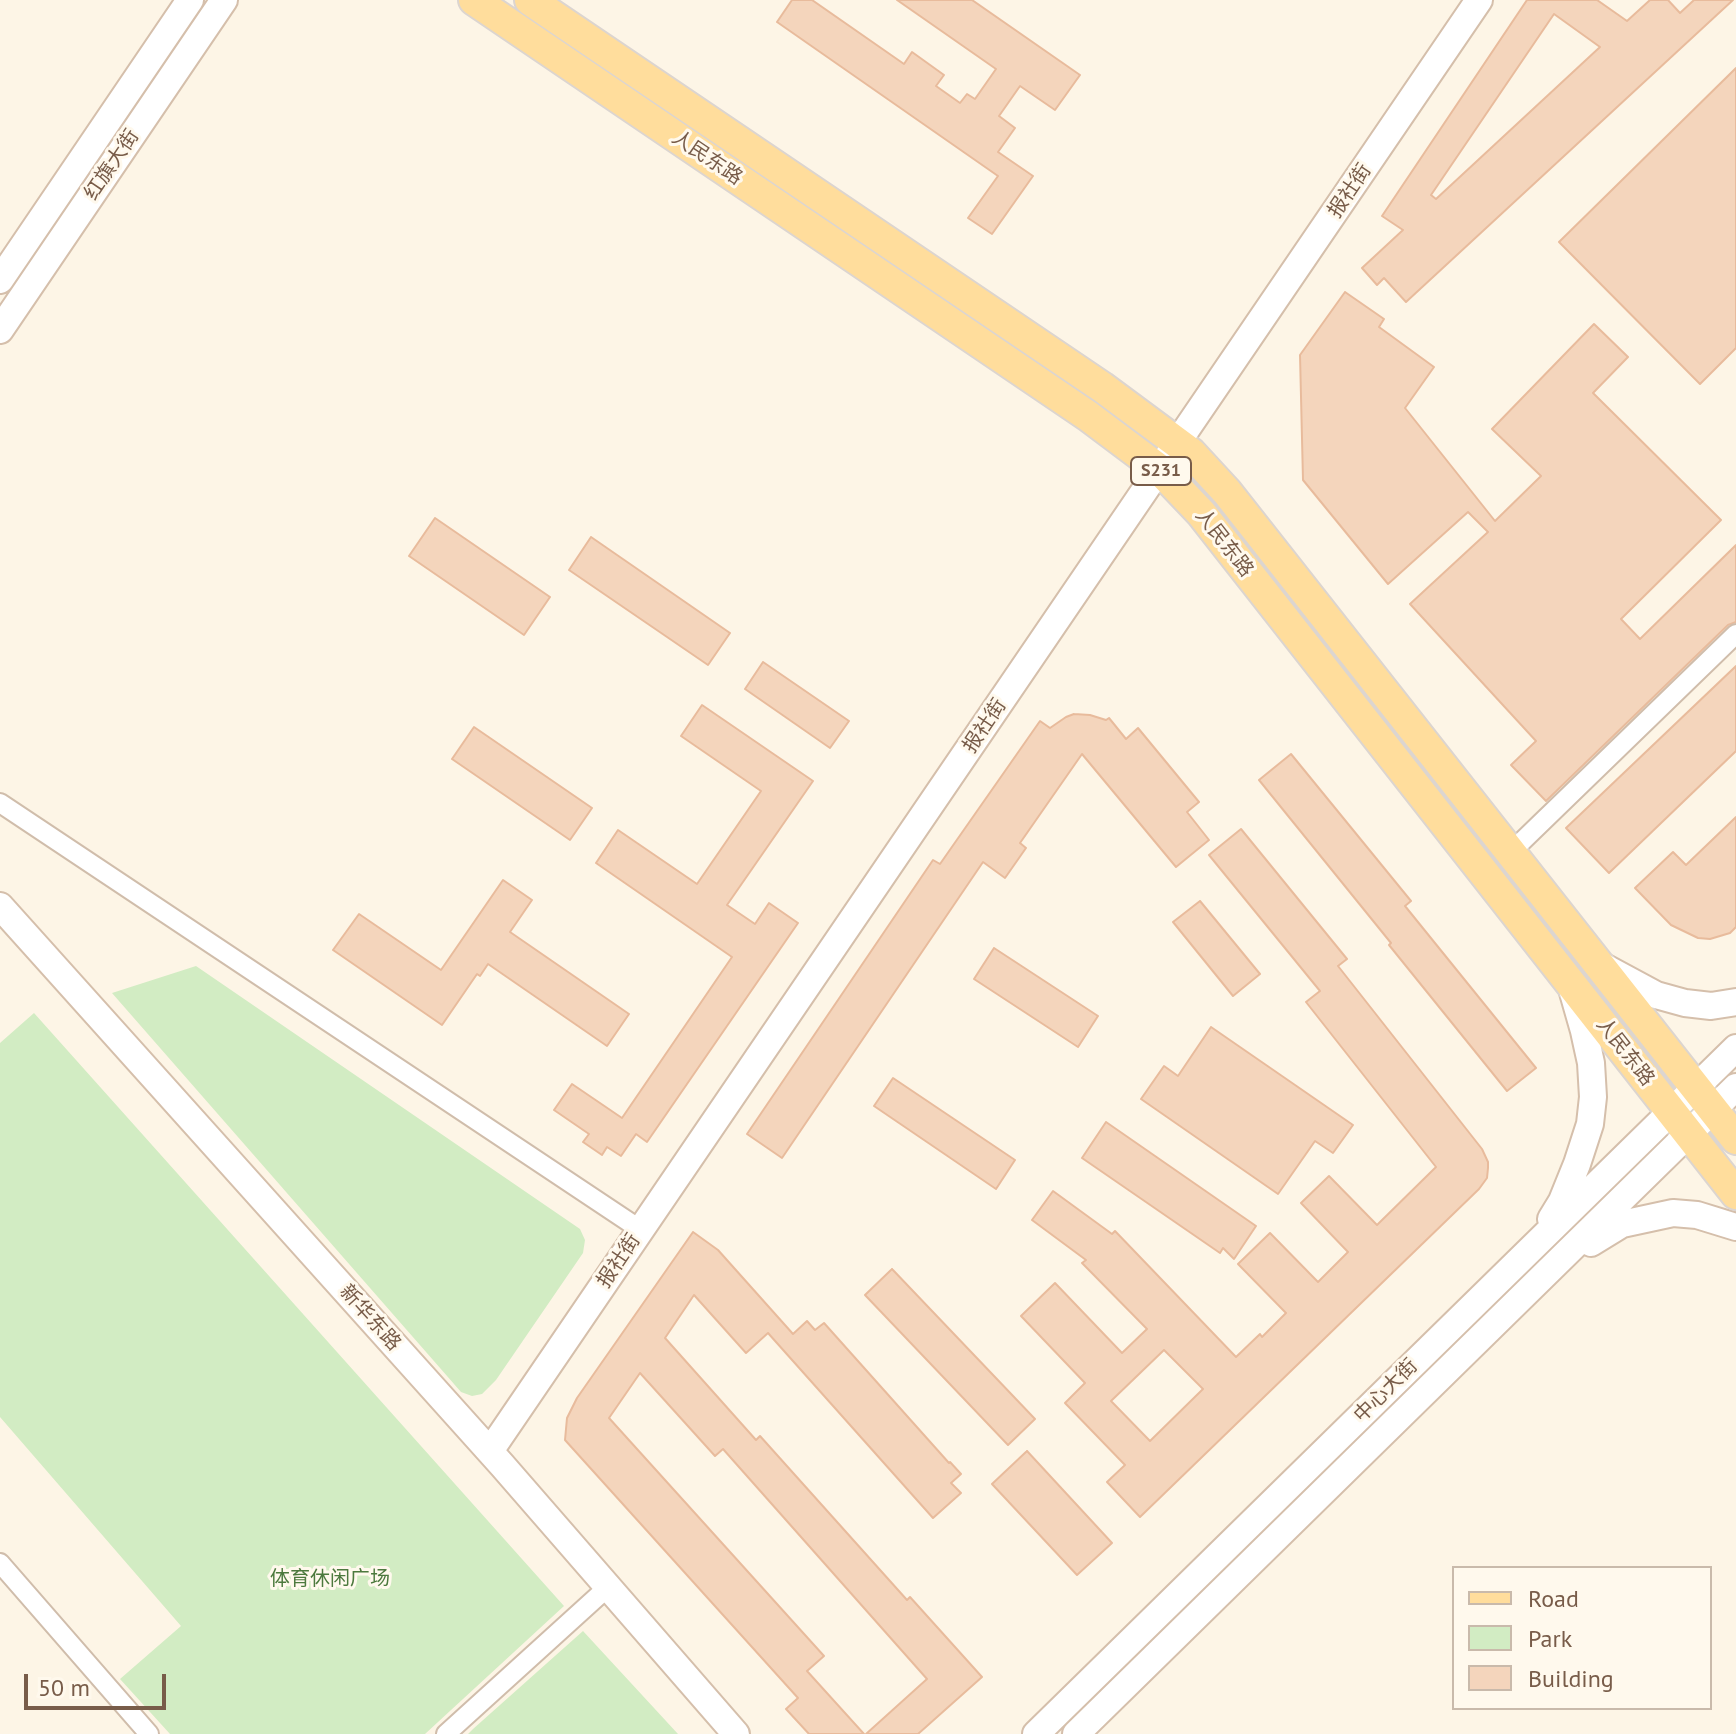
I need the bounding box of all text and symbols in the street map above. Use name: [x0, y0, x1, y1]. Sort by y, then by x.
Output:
street label: 红旗大街: [80, 125, 144, 205]
street label: 人民东路: [667, 126, 747, 190]
street label: 报社街: [1323, 159, 1377, 223]
road number: S231: [1131, 457, 1191, 485]
street label: 人民东路: [1190, 504, 1258, 582]
street label: 报社街: [958, 694, 1012, 758]
street label: 人民东路: [1591, 1013, 1659, 1091]
street label: 报社街: [592, 1229, 646, 1293]
street label: 新华东路: [334, 1280, 406, 1356]
street label: 中心大街: [1349, 1354, 1423, 1428]
legend: [1452, 1566, 1712, 1710]
park label: 体育休闲广场: [270, 1567, 390, 1591]
text: Road: [1528, 1583, 1579, 1614]
text: Park: [1528, 1623, 1572, 1654]
scale bar: [28, 1658, 170, 1708]
text: Building: [1528, 1663, 1614, 1694]
text: 50 m: [38, 1672, 90, 1703]

